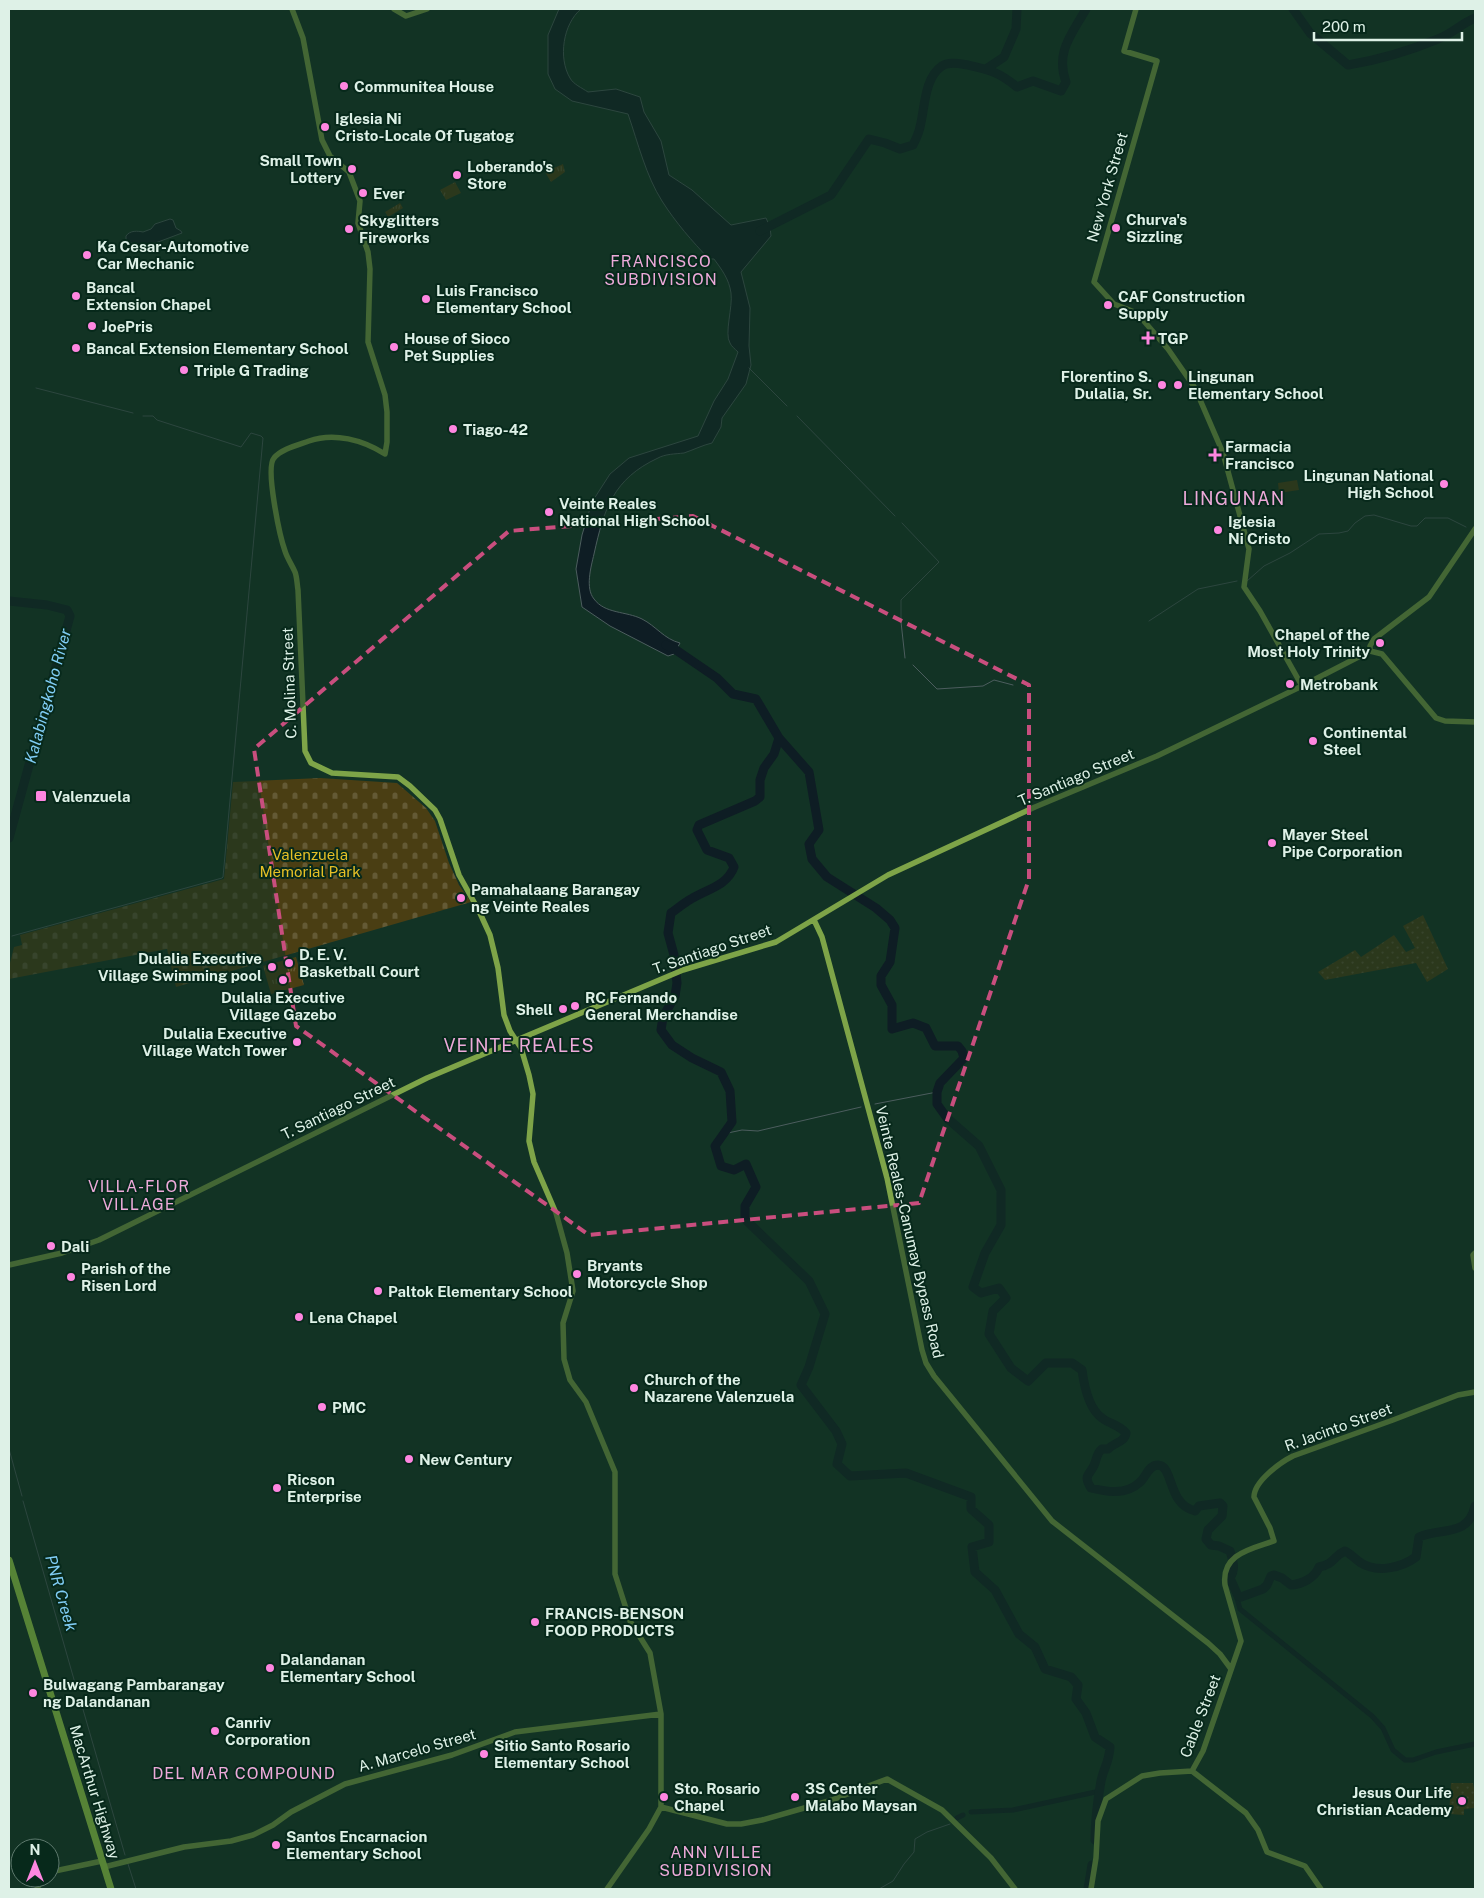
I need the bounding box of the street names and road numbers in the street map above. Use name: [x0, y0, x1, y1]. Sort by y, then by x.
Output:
street label: New York Street: [1083, 130, 1131, 244]
street label: C. Molina Street: [279, 627, 299, 739]
street label: T. Santiago Street: [1016, 745, 1137, 809]
street label: T. Santiago Street: [651, 921, 774, 977]
street label: T. Santiago Street: [278, 1073, 398, 1143]
street label: Veinte Reales-Canumay Bypass Road: [873, 1104, 947, 1360]
street label: R. Jacinto Street: [1282, 1400, 1394, 1454]
street label: Cable Street: [1176, 1672, 1224, 1760]
street label: MacArthur Highway: [67, 1723, 123, 1861]
street label: A. Marcelo Street: [356, 1725, 478, 1775]

